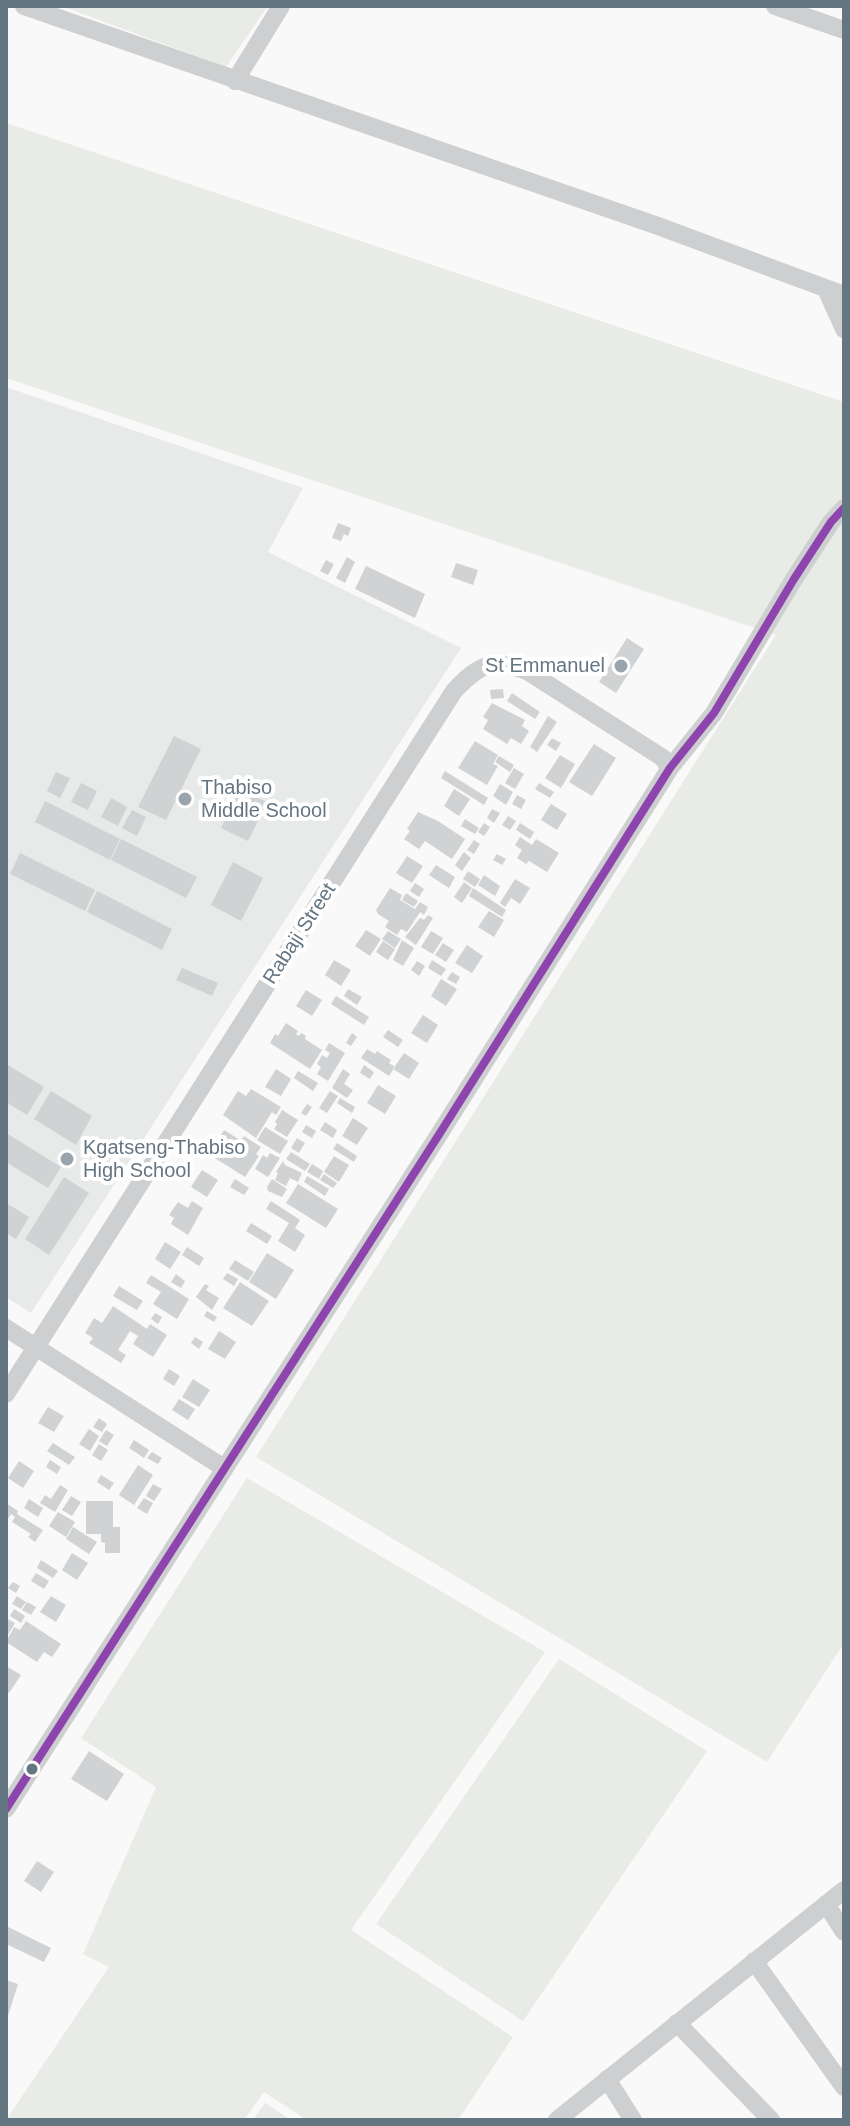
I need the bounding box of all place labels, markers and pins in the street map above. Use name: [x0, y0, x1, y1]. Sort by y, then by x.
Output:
place label: St Emmanuel: [485, 654, 605, 678]
marker: St Emmanuel: [612, 657, 630, 675]
place label: Thabiso Middle School: [201, 776, 327, 823]
marker: Thabiso Middle School: [176, 790, 194, 808]
place label: Kgatseng-Thabiso High School: [83, 1136, 245, 1183]
marker: Kgatseng-Thabiso High School: [58, 1150, 76, 1168]
unlabelled marker: [24, 1761, 40, 1777]

